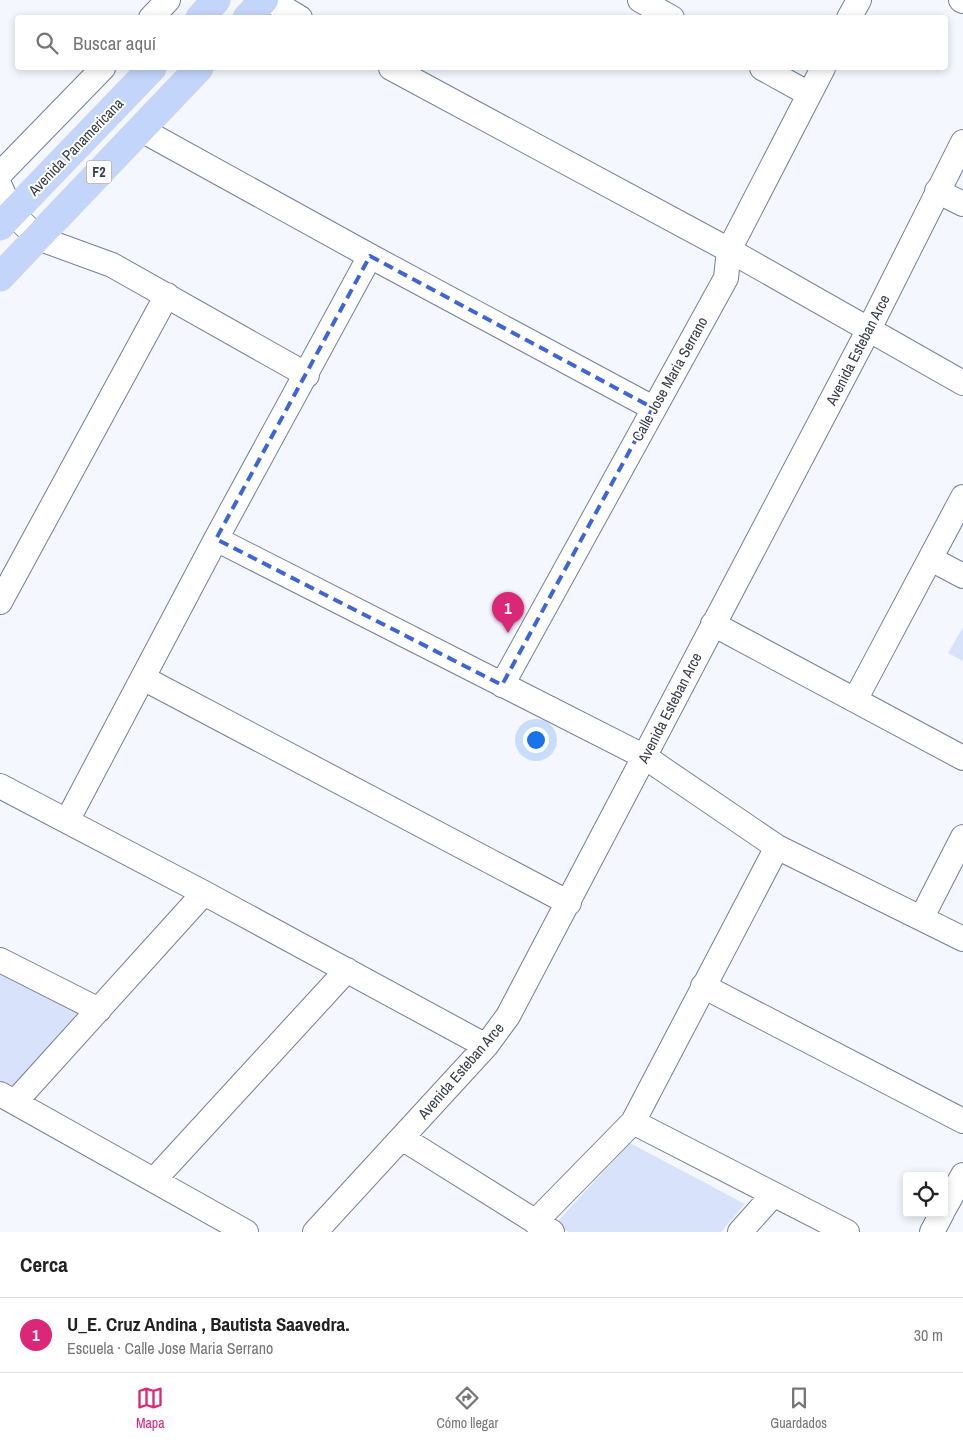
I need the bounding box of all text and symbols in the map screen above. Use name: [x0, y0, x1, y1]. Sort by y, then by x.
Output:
search box: [15, 15, 948, 70]
icon: search: [33, 29, 61, 57]
text: Buscar aquí: [73, 30, 156, 56]
street label: Avenida Panamericana: [23, 93, 128, 201]
road number: F2: [86, 160, 112, 183]
street label: Avenida Esteban Arce: [820, 291, 895, 410]
street label: Calle Jose Maria Serrano: [627, 313, 713, 445]
pin: 1: [492, 592, 524, 633]
street label: Avenida Esteban Arce: [632, 649, 707, 768]
your location: [523, 727, 549, 753]
street label: Avenida Esteban Arce: [412, 1018, 509, 1124]
map controls: [903, 1172, 948, 1217]
button: locate: [903, 1172, 948, 1217]
text: Cerca: [20, 1250, 68, 1279]
text: U_E. Cruz Andina , Bautista Saavedra.: [67, 1311, 350, 1337]
text: 1: [32, 1324, 40, 1346]
text: 30 m: [914, 1324, 943, 1346]
text: Escuela · Calle Jose Maria Serrano: [67, 1337, 273, 1359]
tab: Mapa: [136, 1384, 165, 1432]
tab: Cómo llegar: [437, 1384, 498, 1432]
tab: Guardados: [770, 1384, 827, 1432]

